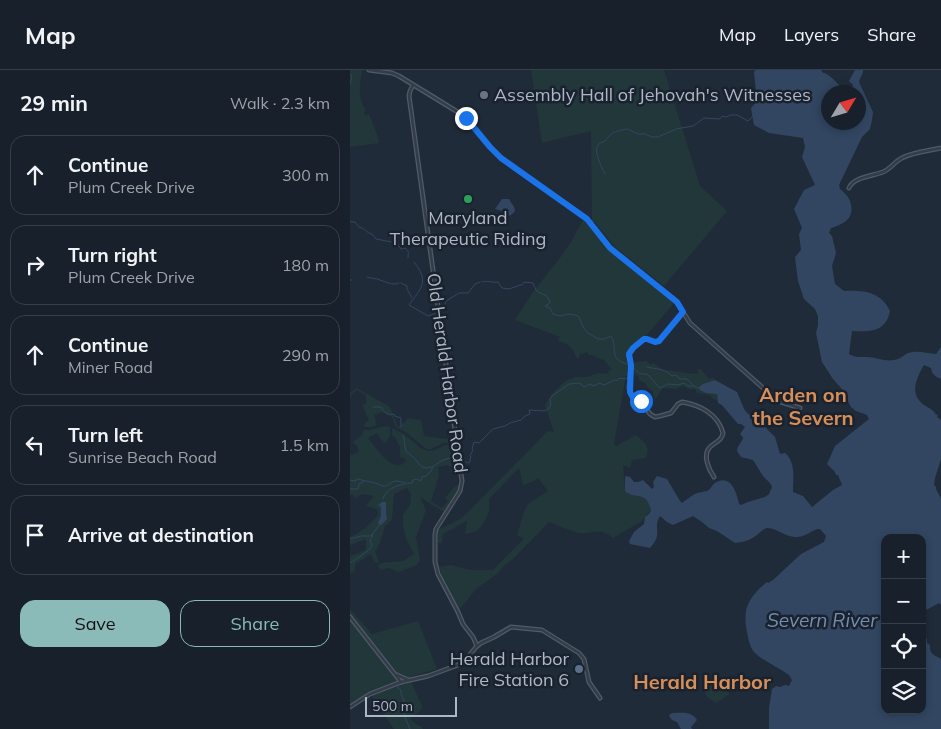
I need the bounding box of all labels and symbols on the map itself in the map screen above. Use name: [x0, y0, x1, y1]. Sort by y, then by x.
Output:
place label: Assembly Hall of Jehovah's Witnesses: [494, 83, 811, 106]
north arrow: [821, 85, 866, 130]
marker: Assembly Hall of Jehovah's Witnesses: [478, 89, 490, 101]
route end: [455, 107, 478, 130]
marker: Maryland Therapeutic Riding: [462, 193, 474, 205]
place label: Maryland Therapeutic Riding: [390, 206, 546, 250]
street label: Old Herald Harbor Road: [422, 271, 473, 474]
district label: Arden on the Severn: [752, 382, 854, 430]
route start: [630, 390, 653, 413]
water label: Severn River: [767, 608, 878, 632]
place label: Herald Harbor Fire Station 6: [450, 647, 569, 691]
marker: Herald Harbor Fire Station 6: [573, 663, 585, 675]
district label: Herald Harbor: [633, 669, 771, 694]
scale bar: [365, 694, 458, 717]

